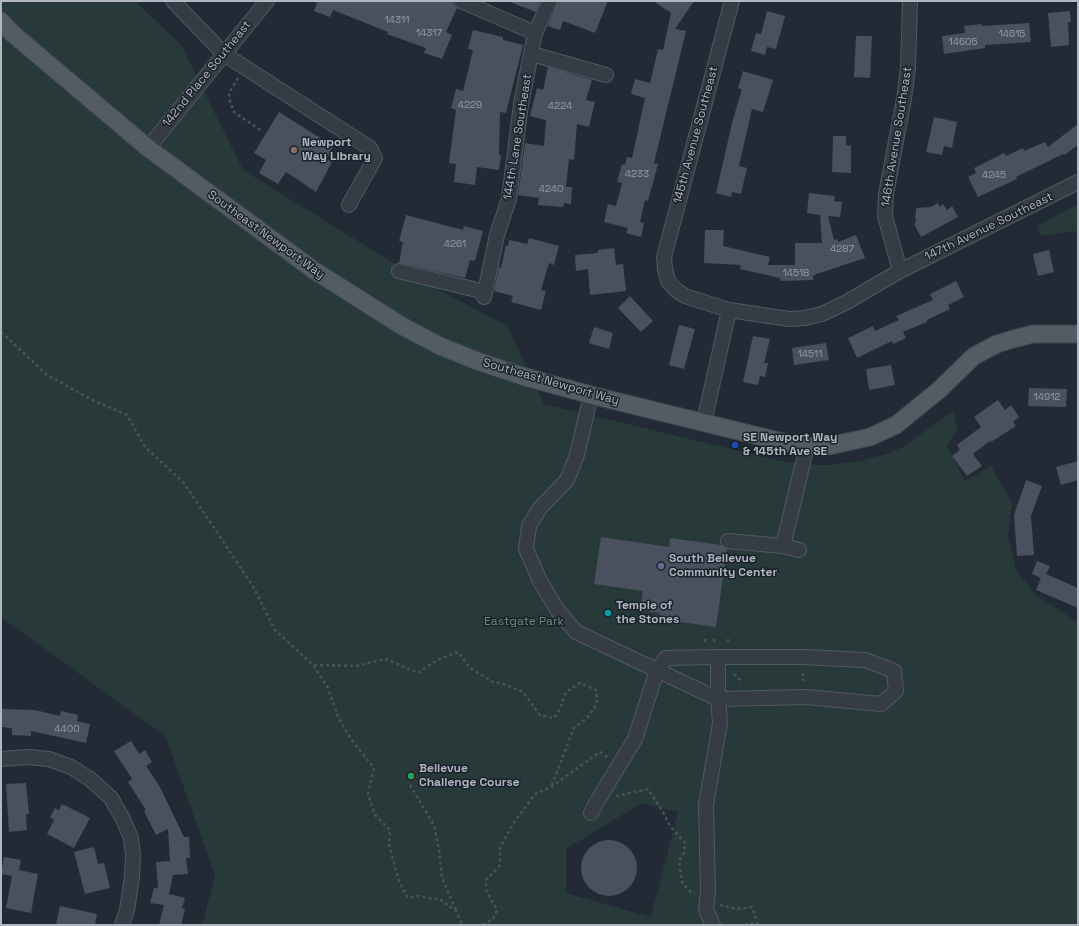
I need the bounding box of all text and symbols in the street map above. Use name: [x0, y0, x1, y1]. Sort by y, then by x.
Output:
house number: 14311: [385, 14, 409, 26]
street label: 142nd Place Southeast: [160, 18, 254, 130]
house number: 14317: [416, 27, 442, 39]
house number: 14615: [999, 28, 1025, 40]
house number: 14605: [949, 36, 977, 48]
street label: 145th Avenue Southeast: [671, 65, 721, 205]
street label: 146th Avenue Southeast: [879, 66, 915, 208]
street label: 144th Lane Southeast: [501, 73, 535, 201]
house number: 4229: [458, 99, 482, 111]
house number: 4224: [548, 100, 572, 112]
place label: Newport Way Library: [302, 136, 371, 164]
marker: Newport Way Library: [289, 145, 299, 155]
house number: 4233: [625, 168, 649, 180]
house number: 4245: [982, 169, 1006, 181]
house number: 4240: [539, 183, 563, 195]
street label: Southeast Newport Way: [205, 188, 327, 282]
street label: 147th Avenue Southeast: [922, 190, 1056, 264]
house number: 4261: [444, 238, 466, 250]
house number: 4287: [830, 243, 854, 255]
house number: 14518: [783, 267, 809, 279]
house number: 14511: [798, 348, 822, 360]
street label: Southeast Newport Way: [481, 356, 621, 408]
house number: 14912: [1034, 391, 1060, 403]
place label: SE Newport Way & 145th Ave SE: [743, 431, 837, 459]
marker: SE Newport Way & 145th Ave SE: [730, 440, 740, 450]
place label: South Bellevue Community Center: [669, 552, 777, 580]
marker: South Bellevue Community Center: [656, 561, 666, 571]
place label: Temple of the Stones: [616, 599, 679, 627]
marker: Temple of the Stones: [603, 608, 613, 618]
park label: Eastgate Park: [484, 615, 564, 629]
house number: 4400: [54, 723, 80, 735]
place label: Bellevue Challenge Course: [419, 762, 520, 790]
marker: Bellevue Challenge Course: [406, 771, 416, 781]

